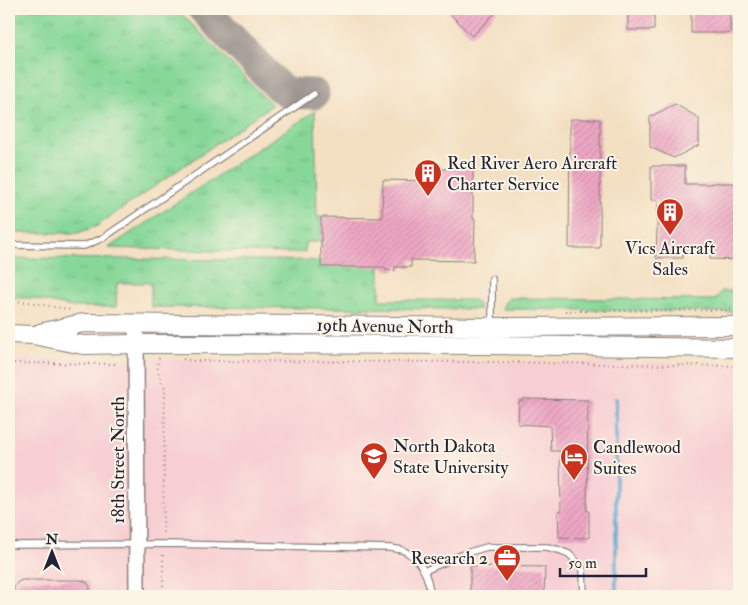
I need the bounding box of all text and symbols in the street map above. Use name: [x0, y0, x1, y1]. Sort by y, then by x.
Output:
place label: Red River Aero Aircraft Charter Service: [447, 152, 617, 196]
building icon: Red River Aero Aircraft Charter Service: [413, 158, 443, 197]
building icon: Vics Aircraft Sales: [655, 197, 685, 236]
place label: Vics Aircraft Sales: [625, 237, 715, 281]
street label: 19th Avenue North: [316, 314, 454, 339]
street label: 18th Street North: [107, 396, 130, 524]
place label: North Dakota State University: [393, 435, 510, 479]
place label: Candlewood Suites: [593, 436, 681, 480]
school or university icon: North Dakota State University: [359, 441, 389, 480]
hotel icon: Candlewood Suites: [559, 442, 589, 481]
north arrow: [28, 528, 78, 578]
text: N: [45, 531, 59, 548]
office icon: Research 2: [492, 543, 522, 582]
scale bar: [560, 545, 647, 577]
place label: Research 2: [410, 547, 488, 570]
text: 50 m: [568, 554, 597, 573]

